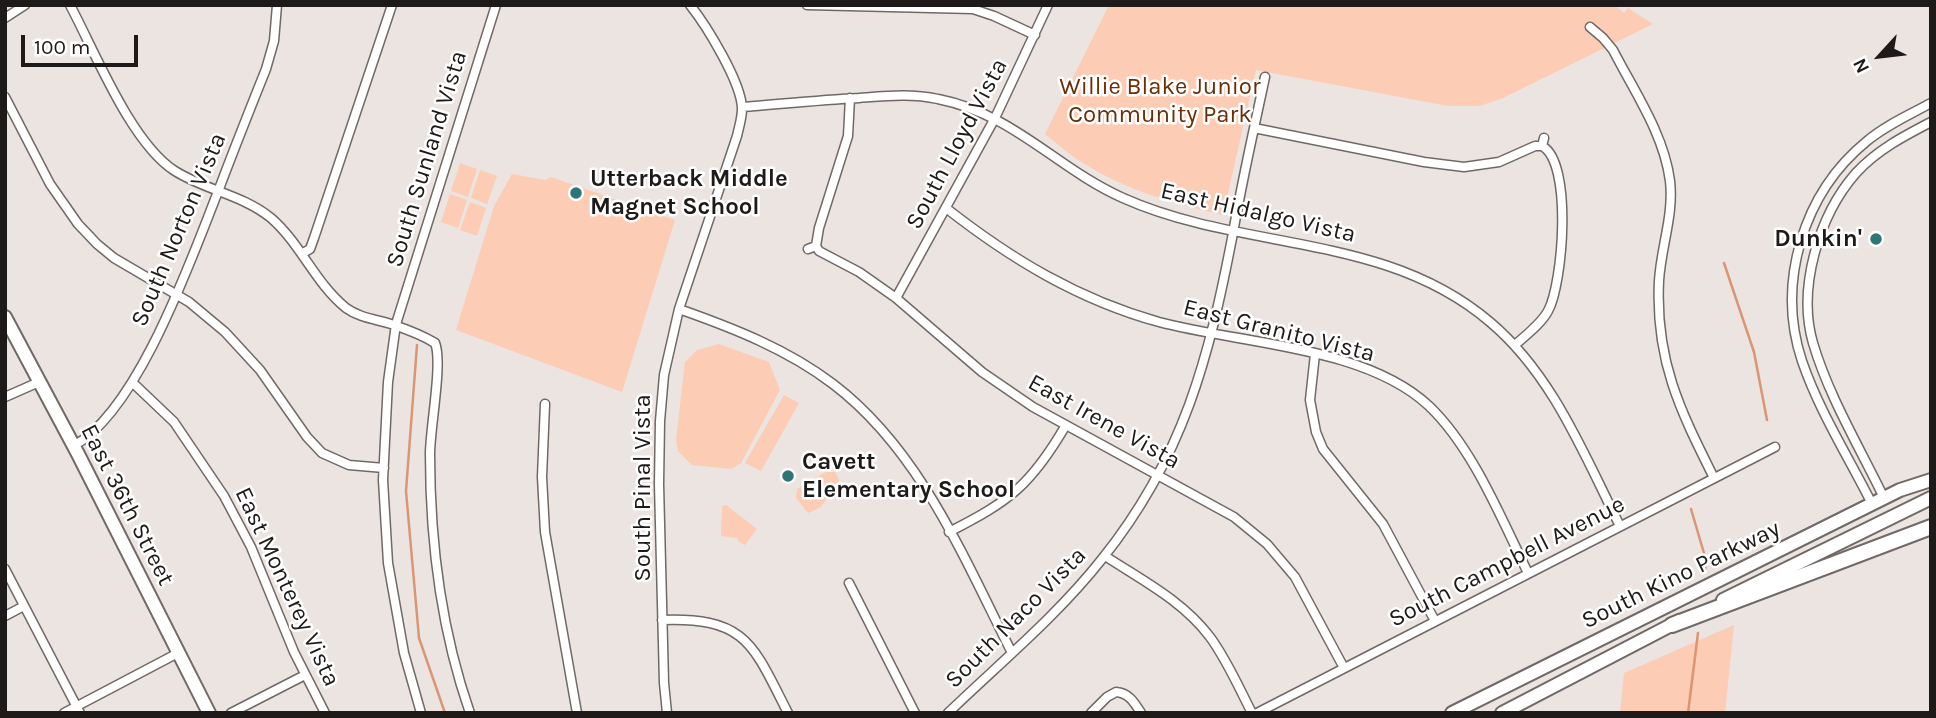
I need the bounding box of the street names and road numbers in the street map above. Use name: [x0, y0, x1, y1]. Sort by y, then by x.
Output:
street label: South Sunland Vista: [380, 47, 474, 271]
street label: South Lloyd Vista: [900, 54, 1014, 234]
street label: South Norton Vista: [125, 129, 233, 331]
street label: East Hidalgo Vista: [1158, 177, 1358, 249]
street label: East Granito Vista: [1180, 293, 1378, 369]
street label: East Irene Vista: [1023, 368, 1185, 476]
street label: South Pinal Vista: [629, 394, 657, 582]
street label: East 36th Street: [74, 420, 180, 590]
street label: East Monterey Vista: [228, 483, 346, 691]
street label: South Campbell Avenue: [1384, 490, 1630, 634]
street label: South Kino Parkway: [1577, 515, 1785, 635]
street label: South Naco Vista: [939, 541, 1093, 695]

